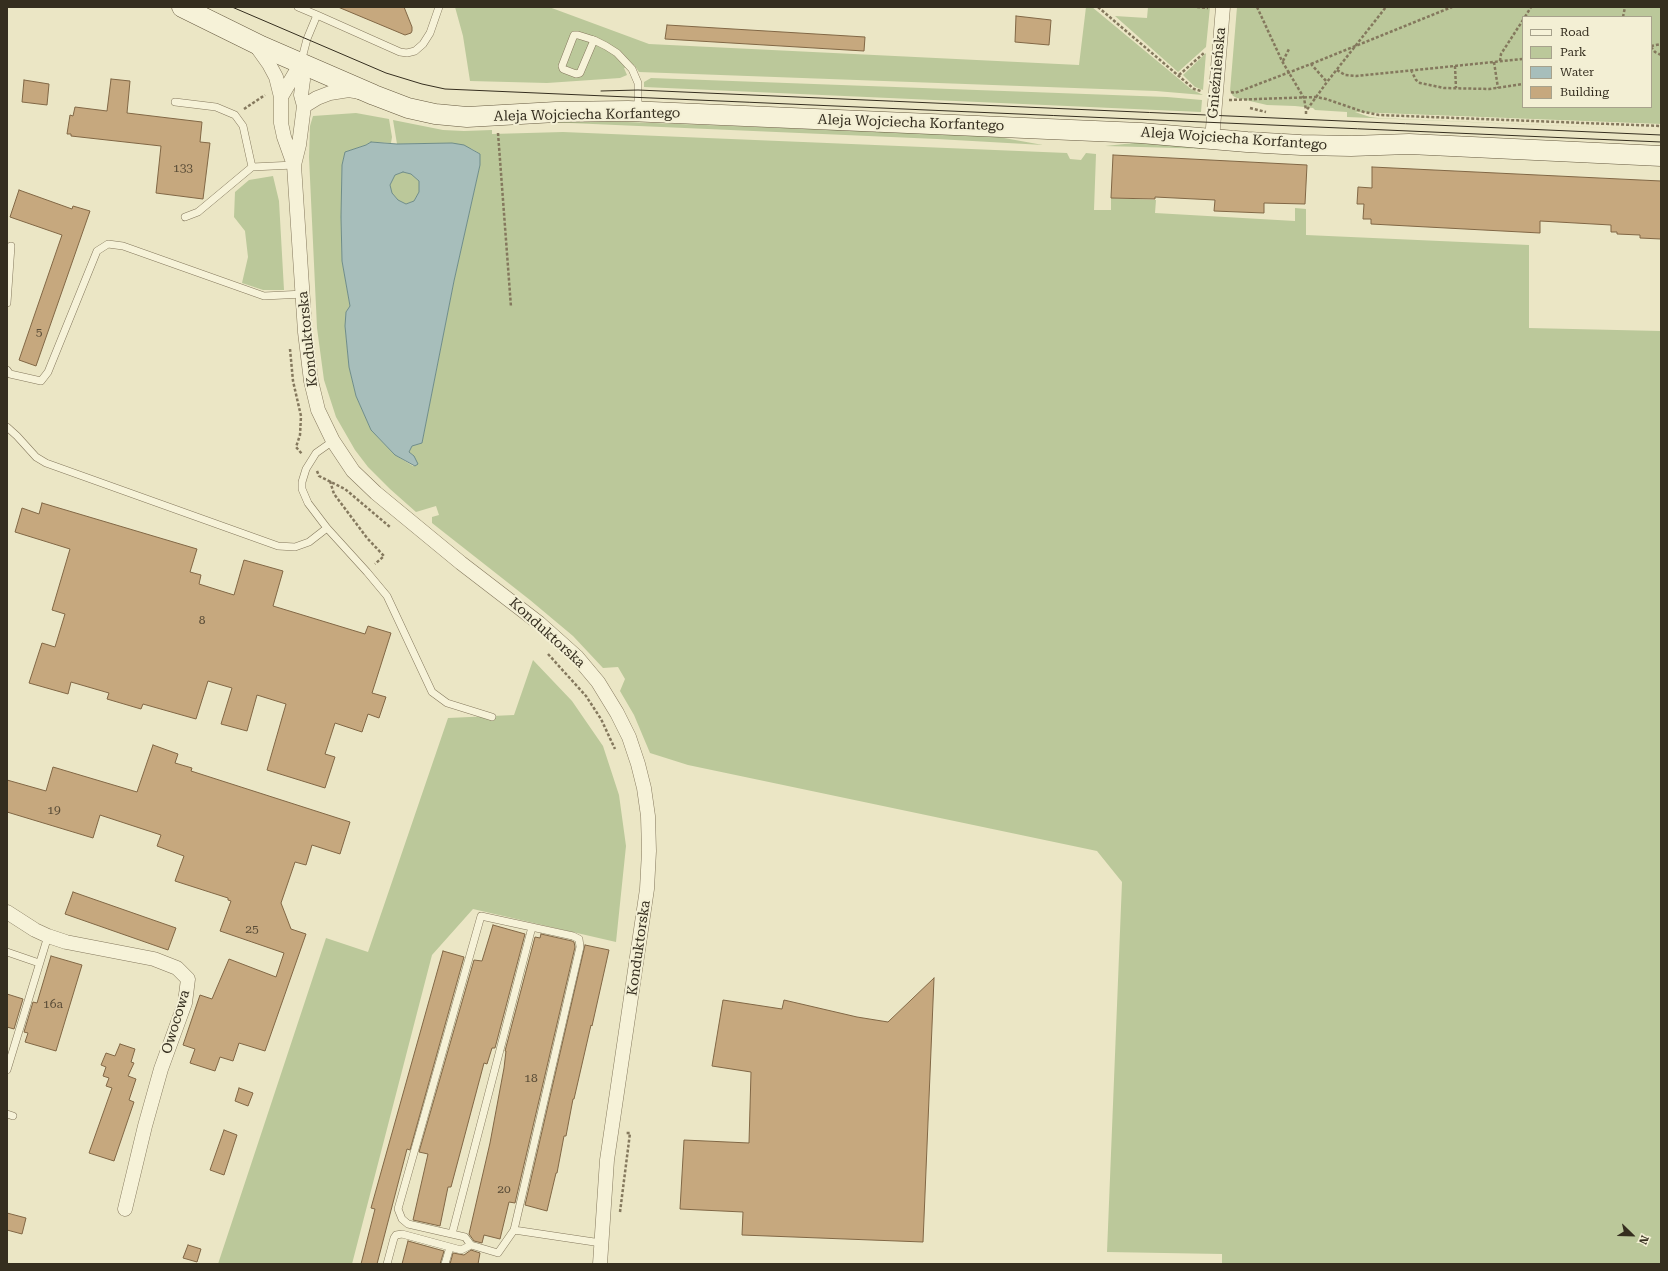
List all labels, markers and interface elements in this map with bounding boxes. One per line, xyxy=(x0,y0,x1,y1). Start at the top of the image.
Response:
legend xyxy=(1522,16,1652,108)
text: Road xyxy=(1560,25,1589,39)
street label: Gnieźnieńska xyxy=(1205,27,1229,119)
text: Park xyxy=(1560,45,1586,59)
text: Water xyxy=(1560,65,1594,79)
text: Building xyxy=(1560,85,1609,99)
street label: Aleja Wojciecha Korfantego xyxy=(494,105,680,125)
street label: Aleja Wojciecha Korfantego xyxy=(817,111,1005,135)
street label: Aleja Wojciecha Korfantego xyxy=(1140,124,1328,154)
house number: 133 xyxy=(173,161,193,175)
street label: Konduktorska xyxy=(295,290,321,388)
house number: 5 xyxy=(36,325,42,339)
street label: Konduktorska xyxy=(506,595,588,671)
house number: 8 xyxy=(199,613,205,627)
house number: 19 xyxy=(47,803,61,817)
street label: Konduktorska xyxy=(624,899,654,997)
house number: 25 xyxy=(245,922,259,936)
street label: Owocowa xyxy=(158,988,194,1056)
house number: 16a xyxy=(43,997,63,1011)
house number: 18 xyxy=(524,1071,538,1085)
house number: 20 xyxy=(497,1182,511,1196)
north arrow xyxy=(1612,1215,1652,1255)
text: N xyxy=(1636,1233,1651,1246)

